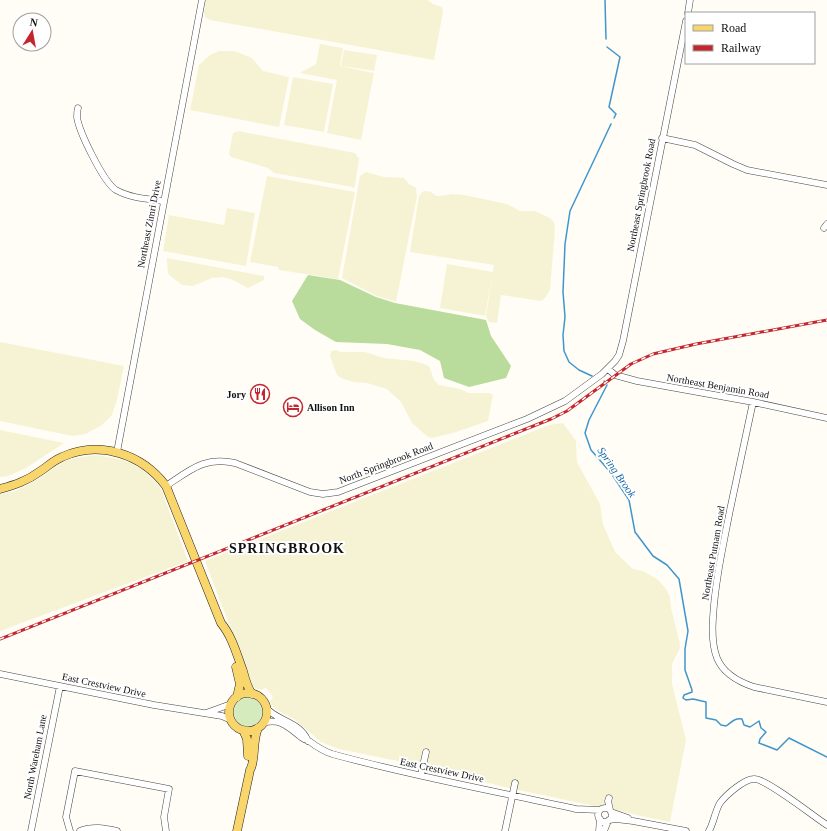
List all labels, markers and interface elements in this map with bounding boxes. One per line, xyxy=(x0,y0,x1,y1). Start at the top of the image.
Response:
north arrow xyxy=(12,12,52,52)
legend xyxy=(685,12,815,64)
text: N xyxy=(29,16,39,29)
text: Road xyxy=(721,21,746,35)
text: Railway xyxy=(721,41,761,55)
street label: Northeast Springbrook Road xyxy=(625,138,657,252)
street label: Northeast Zimri Drive xyxy=(135,179,163,269)
street label: Northeast Benjamin Road xyxy=(666,372,770,400)
restaurant icon: Jory xyxy=(249,383,271,405)
place label: Jory xyxy=(227,389,246,400)
hotel icon: Allison Inn xyxy=(282,396,304,418)
place label: Allison Inn xyxy=(307,402,355,413)
street label: North Springbrook Road xyxy=(338,440,434,486)
water label: Spring Brook xyxy=(595,445,639,500)
street label: Northeast Putnam Road xyxy=(699,505,727,601)
district label: SPRINGBROOK xyxy=(229,541,345,556)
street label: East Crestview Drive xyxy=(61,671,148,699)
street label: North Wareham Lane xyxy=(21,713,49,800)
street label: East Crestview Drive xyxy=(399,756,486,784)

